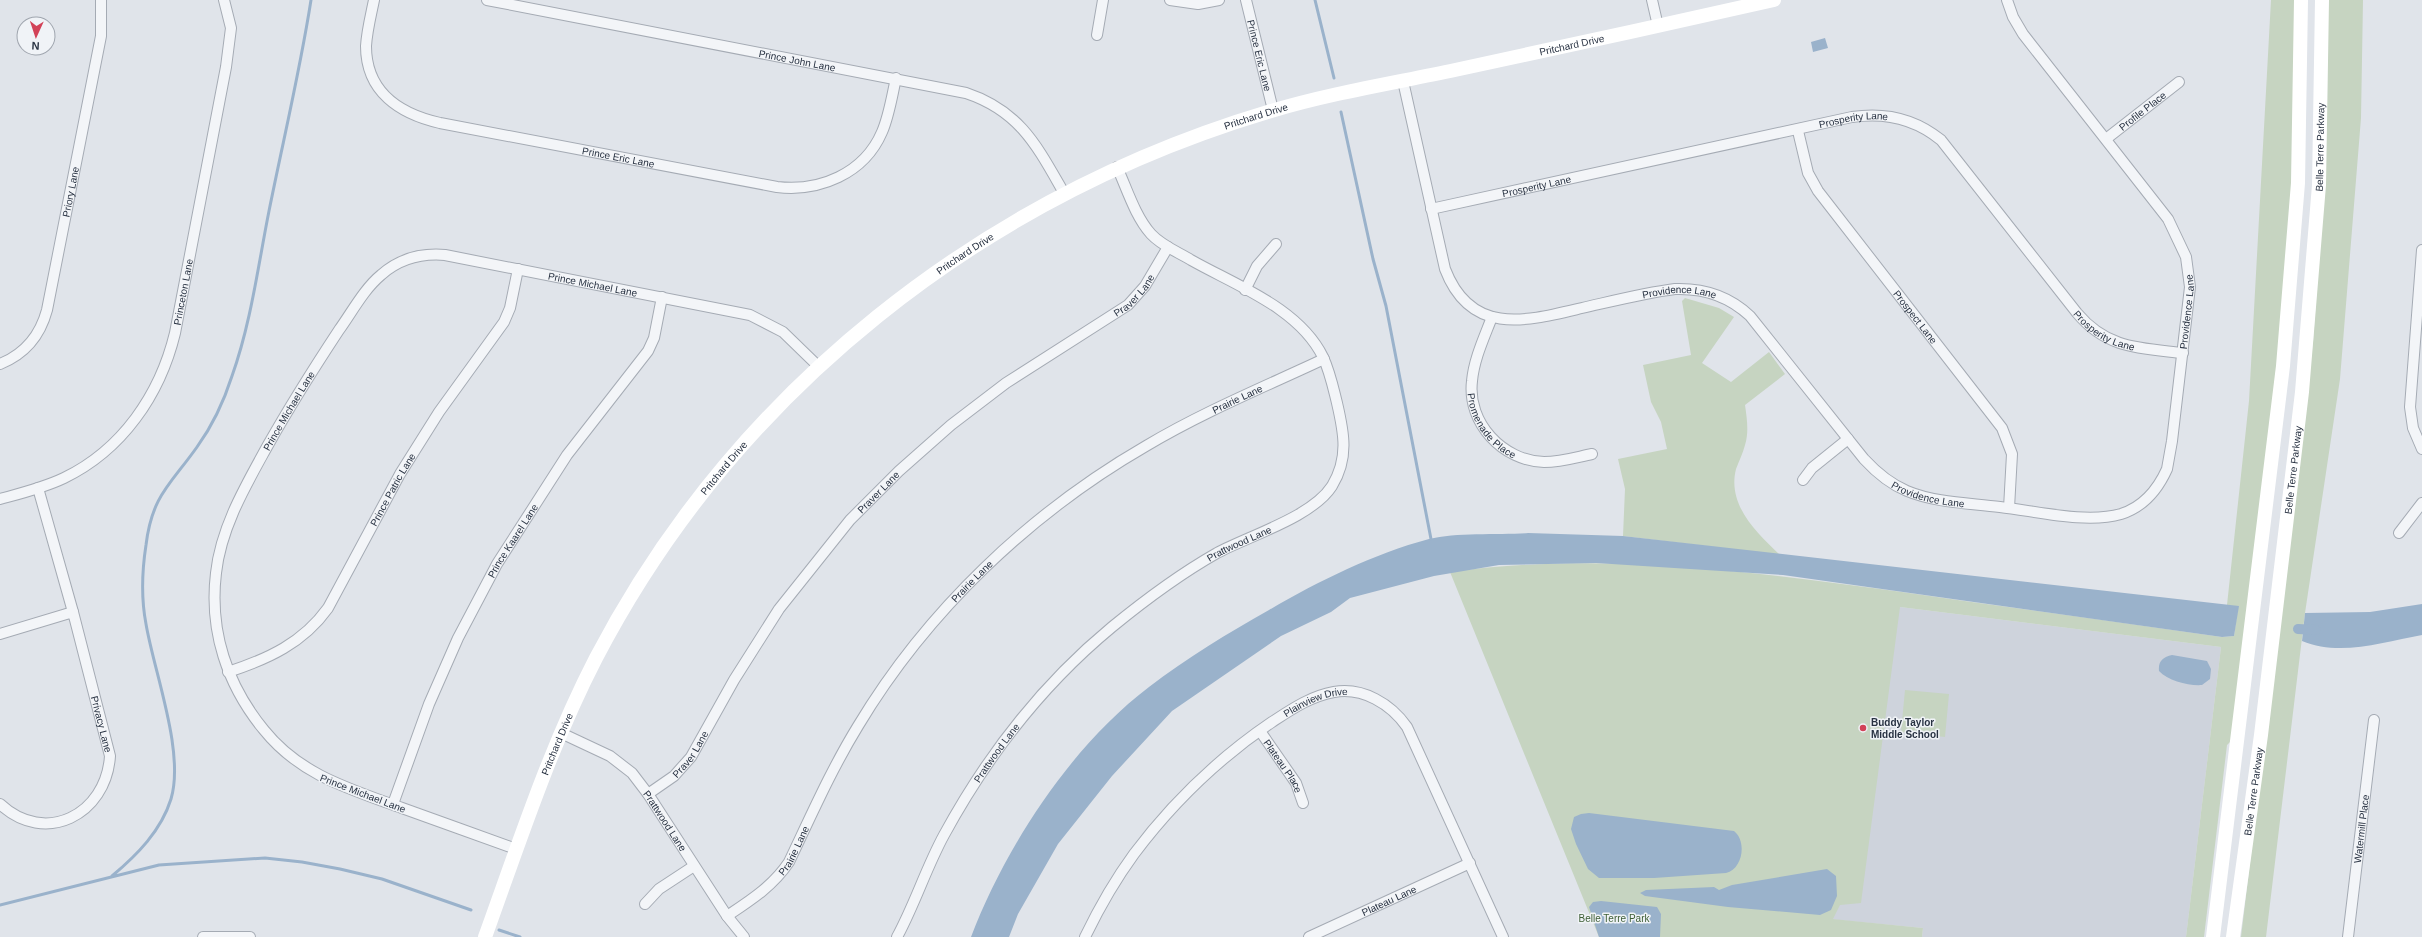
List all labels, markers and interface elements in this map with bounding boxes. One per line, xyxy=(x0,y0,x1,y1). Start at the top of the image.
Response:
north arrow xyxy=(16,16,56,56)
street label: Prince Eric Lane xyxy=(1245,19,1273,93)
street label: Pritchard Drive xyxy=(1538,33,1606,58)
text: N xyxy=(31,40,40,52)
street label: Prince John Lane xyxy=(758,48,837,74)
street label: Profile Place xyxy=(2117,89,2168,133)
street label: Pritchard Drive xyxy=(1223,101,1290,132)
street label: Belle Terre Parkway xyxy=(2313,103,2326,192)
street label: Prosperity Lane xyxy=(1818,110,1889,130)
street label: Prince Eric Lane xyxy=(581,145,656,170)
street label: Priory Lane xyxy=(60,165,81,218)
street label: Prosperity Lane xyxy=(1501,173,1572,199)
street label: Pritchard Drive xyxy=(934,231,996,277)
street label: Princeton Lane xyxy=(172,257,195,326)
street label: Prince Michael Lane xyxy=(547,270,639,299)
street label: Praver Lane xyxy=(1112,272,1157,319)
street label: Providence Lane xyxy=(2178,273,2196,350)
street label: Providence Lane xyxy=(1641,284,1718,301)
street label: Prospect Lane xyxy=(1891,288,1940,346)
street label: Prosperity Lane xyxy=(2071,308,2136,353)
street label: Prince Michael Lane xyxy=(261,369,317,452)
street label: Prairie Lane xyxy=(1211,383,1265,416)
street label: Promenade Place xyxy=(1466,392,1518,461)
street label: Belle Terre Parkway xyxy=(2282,425,2304,515)
street label: Pritchard Drive xyxy=(698,439,750,497)
street label: Prince Patric Lane xyxy=(368,451,418,528)
street label: Praver Lane xyxy=(855,469,902,515)
street label: Providence Lane xyxy=(1890,479,1965,509)
street label: Prince Kaarel Lane xyxy=(486,502,540,580)
street label: Prattwood Lane xyxy=(1205,524,1274,564)
street label: Prairie Lane xyxy=(949,558,995,604)
street label: Plainview Drive xyxy=(1281,686,1348,719)
street label: Privacy Lane xyxy=(89,695,114,754)
street label: Pritchard Drive xyxy=(539,711,575,777)
place label: Buddy Taylor Middle School xyxy=(1871,717,1939,740)
street label: Prattwood Lane xyxy=(972,721,1022,785)
marker: Buddy Taylor Middle School xyxy=(1858,723,1868,733)
street label: Praver Lane xyxy=(670,729,711,780)
street label: Plateau Place xyxy=(1261,737,1304,794)
street label: Belle Terre Parkway xyxy=(2242,747,2265,836)
street label: Prince Michael Lane xyxy=(319,772,407,815)
street label: Prattwood Lane xyxy=(641,788,689,854)
street label: Watermill Place xyxy=(2352,793,2371,864)
street label: Prairie Lane xyxy=(776,824,811,878)
street label: Plateau Lane xyxy=(1360,883,1419,918)
park label: Belle Terre Park xyxy=(1579,913,1650,924)

